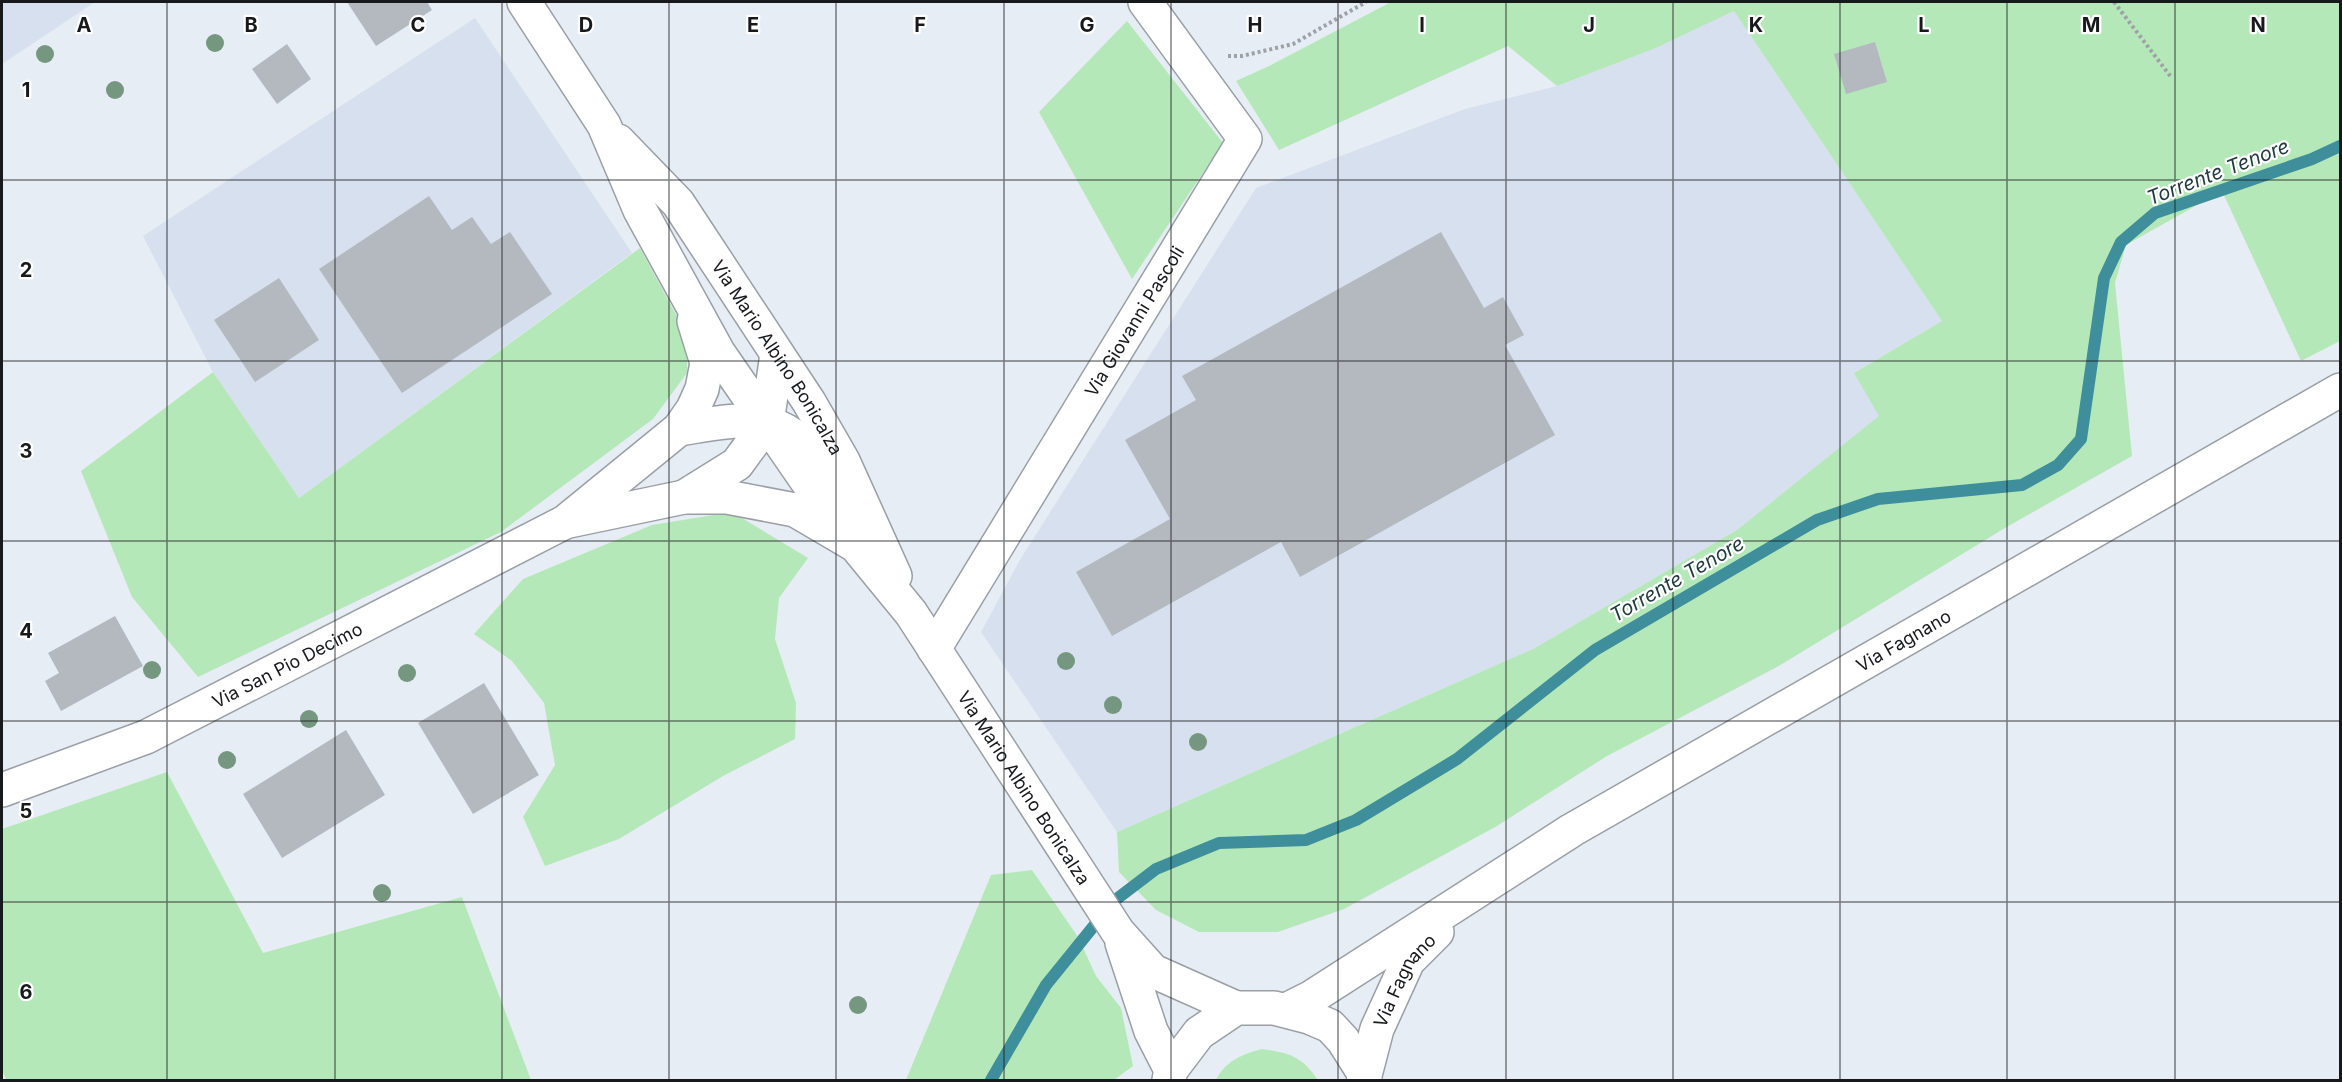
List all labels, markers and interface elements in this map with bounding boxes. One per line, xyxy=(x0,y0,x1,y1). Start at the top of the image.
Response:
text: A xyxy=(77,13,92,37)
text: B xyxy=(244,13,258,37)
text: C xyxy=(411,13,425,37)
text: D xyxy=(579,13,593,37)
text: E xyxy=(747,13,759,37)
text: F xyxy=(914,13,926,37)
text: G xyxy=(1079,13,1095,37)
text: H xyxy=(1248,13,1262,37)
text: I xyxy=(1419,13,1425,37)
text: J xyxy=(1583,13,1595,37)
text: K xyxy=(1749,13,1763,37)
text: L xyxy=(1918,13,1930,37)
text: M xyxy=(2082,13,2100,37)
text: N xyxy=(2250,13,2266,37)
text: 1 xyxy=(22,78,30,102)
water label: Torrente Tenore xyxy=(2143,134,2293,210)
street label: Via Giovanni Pascoli xyxy=(1080,242,1188,400)
street label: Via Mario Albino Bonicalza xyxy=(708,256,848,458)
text: 2 xyxy=(20,258,32,282)
text: 3 xyxy=(20,439,32,463)
water label: Torrente Tenore xyxy=(1606,531,1748,627)
street label: Via Fagnano xyxy=(1852,605,1954,675)
street label: Via San Pio Decimo xyxy=(209,617,366,712)
text: 4 xyxy=(19,619,33,643)
street label: Via Mario Albino Bonicalza xyxy=(954,687,1095,888)
text: 5 xyxy=(20,799,32,823)
street label: Via Fagnano xyxy=(1369,929,1440,1030)
text: 6 xyxy=(20,980,33,1004)

